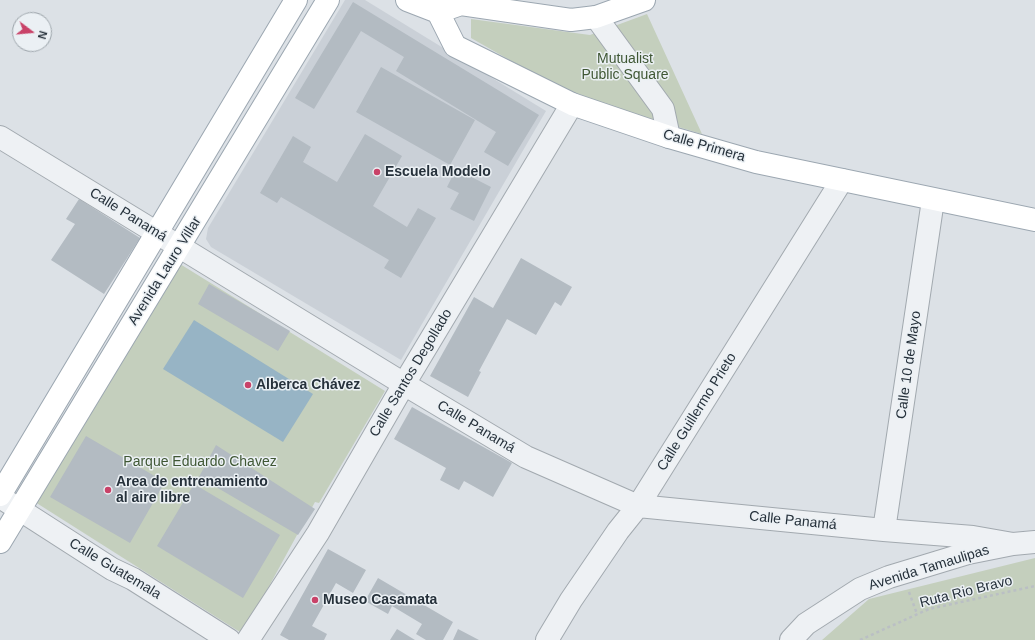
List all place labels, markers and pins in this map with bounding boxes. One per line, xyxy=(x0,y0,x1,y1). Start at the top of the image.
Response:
place label: Escuela Modelo xyxy=(385,164,491,180)
marker: Escuela Modelo xyxy=(372,167,382,177)
place label: Alberca Chávez xyxy=(256,377,360,393)
marker: Alberca Chávez xyxy=(243,380,253,390)
place label: Area de entrenamiento al aire libre xyxy=(116,474,268,506)
marker: Area de entrenamiento al aire libre xyxy=(103,485,113,495)
place label: Museo Casamata xyxy=(323,592,437,608)
marker: Museo Casamata xyxy=(310,595,320,605)

